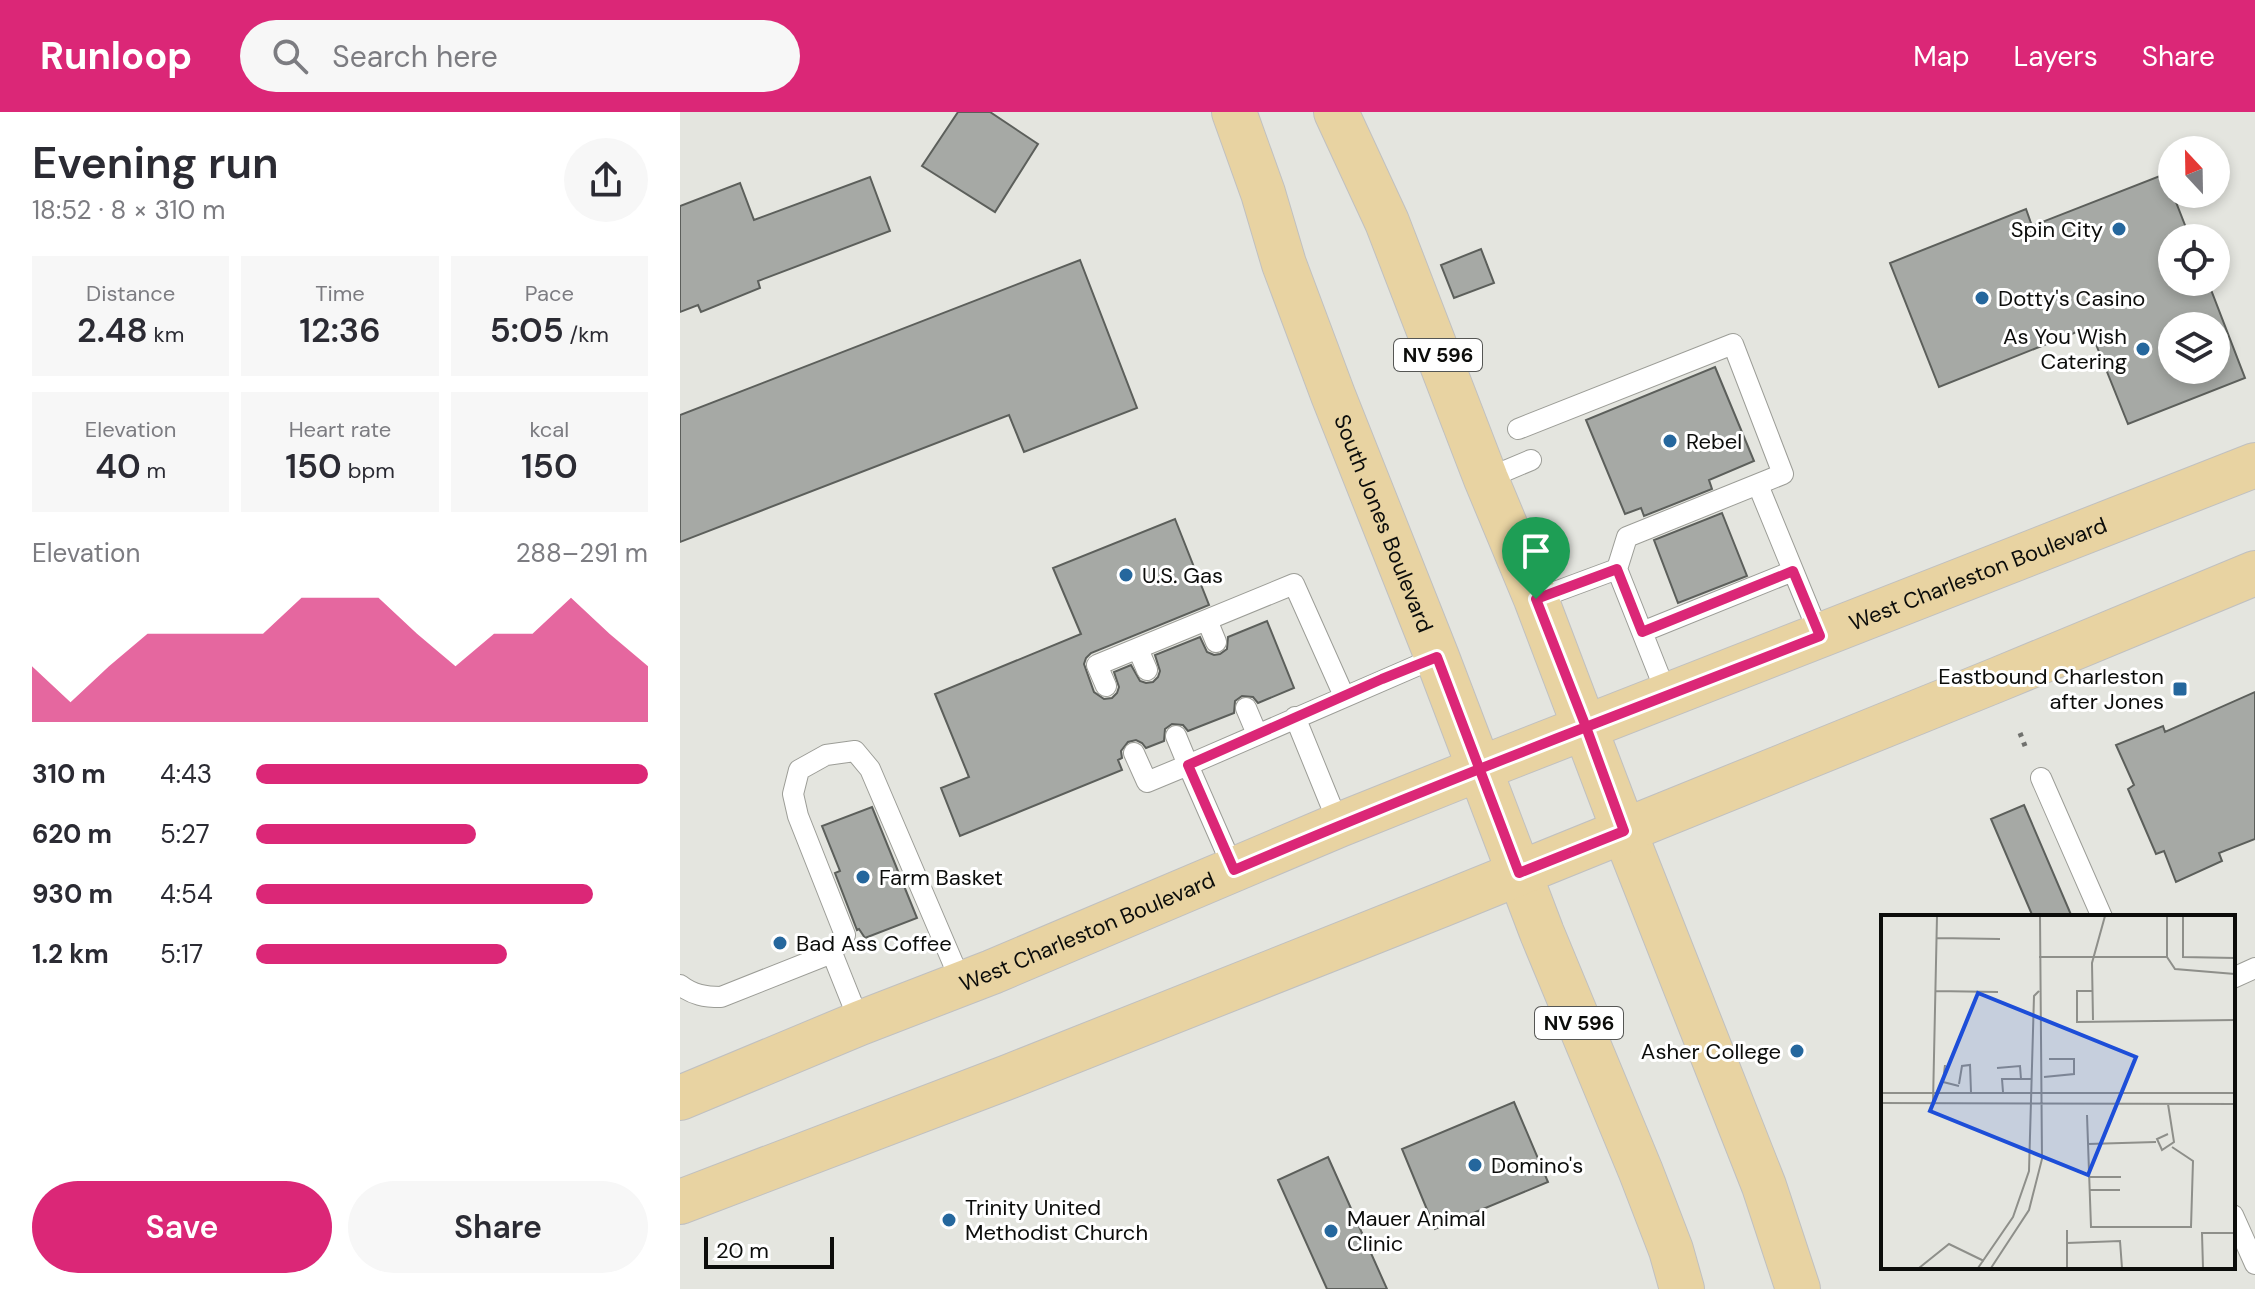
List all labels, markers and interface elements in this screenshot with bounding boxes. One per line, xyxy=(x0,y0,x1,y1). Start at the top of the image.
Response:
search box xyxy=(240,20,800,92)
text: Runloop xyxy=(40,31,192,81)
icon: search xyxy=(268,34,312,78)
text: Search here xyxy=(332,37,498,76)
text: Map xyxy=(1913,38,1970,75)
text: Layers xyxy=(2014,38,2098,75)
text: Share xyxy=(2142,38,2215,75)
text: Evening run xyxy=(32,134,279,192)
north arrow xyxy=(2158,136,2230,208)
map controls xyxy=(2158,136,2230,384)
button: share xyxy=(564,138,648,222)
text: 18:52 · 8 × 310 m xyxy=(32,193,225,227)
place label: Spin City xyxy=(2011,215,2103,244)
marker: Spin City xyxy=(2110,220,2128,238)
button: locate xyxy=(2158,224,2230,296)
text: Distance xyxy=(86,279,175,308)
text: Time xyxy=(315,279,365,308)
text: Pace xyxy=(525,279,574,308)
place label: Dotty's Casino xyxy=(1998,284,2145,313)
marker: Dotty's Casino xyxy=(1973,289,1991,307)
text: 2.48 xyxy=(77,308,148,353)
text: 12:36 xyxy=(299,308,381,353)
text: 5:05 xyxy=(490,308,564,353)
button: layers xyxy=(2158,312,2230,384)
text: km xyxy=(148,320,184,349)
text: /km xyxy=(564,320,609,349)
place label: As You Wish Catering xyxy=(2003,322,2127,376)
road number: NV 596 xyxy=(1394,339,1482,371)
marker: As You Wish Catering xyxy=(2134,340,2152,358)
street label: South Jones Boulevard xyxy=(1327,410,1440,637)
text: Elevation xyxy=(85,415,177,444)
text: Heart rate xyxy=(289,415,391,444)
text: kcal xyxy=(529,415,569,444)
place label: Rebel xyxy=(1686,427,1742,456)
marker: Rebel xyxy=(1661,432,1679,450)
text: 40 xyxy=(95,444,141,489)
text: 150 xyxy=(285,444,342,489)
text: 150 xyxy=(521,444,578,489)
text: m xyxy=(141,456,166,485)
text: bpm xyxy=(342,456,395,485)
street label: West Charleston Boulevard xyxy=(1845,510,2111,638)
pin xyxy=(1502,517,1570,599)
icon: arrive xyxy=(1514,529,1558,573)
text: Elevation xyxy=(32,536,140,570)
text: 288–291 m xyxy=(516,536,648,570)
place label: U.S. Gas xyxy=(1142,561,1223,590)
marker: U.S. Gas xyxy=(1117,566,1135,584)
place label: Eastbound Charleston after Jones xyxy=(1938,662,2164,716)
marker: Eastbound Charleston after Jones xyxy=(2171,680,2189,698)
text: 310 m xyxy=(32,757,106,791)
text: 4:43 xyxy=(160,757,212,791)
text: 620 m xyxy=(32,817,112,851)
text: 5:27 xyxy=(160,817,210,851)
place label: Farm Basket xyxy=(879,863,1003,892)
street label: West Charleston Boulevard xyxy=(955,865,1220,998)
marker: Farm Basket xyxy=(854,868,872,886)
text: 930 m xyxy=(32,877,113,911)
text: 4:54 xyxy=(160,877,213,911)
inset map xyxy=(1881,915,2235,1269)
place label: Bad Ass Coffee xyxy=(796,929,952,958)
marker: Bad Ass Coffee xyxy=(771,934,789,952)
text: 1.2 km xyxy=(32,937,109,971)
text: 5:17 xyxy=(160,937,203,971)
road number: NV 596 xyxy=(1535,1007,1623,1039)
place label: Asher College xyxy=(1641,1037,1781,1066)
marker: Asher College xyxy=(1788,1042,1806,1060)
place label: Domino's xyxy=(1491,1151,1583,1180)
marker: Domino's xyxy=(1466,1156,1484,1174)
button: Save xyxy=(32,1181,332,1273)
button: Share xyxy=(348,1181,648,1273)
place label: Trinity United Methodist Church xyxy=(965,1193,1148,1247)
place label: Mauer Animal Clinic xyxy=(1347,1204,1486,1258)
marker: Trinity United Methodist Church xyxy=(940,1211,958,1229)
marker: Mauer Animal Clinic xyxy=(1322,1222,1340,1240)
scale bar xyxy=(704,1233,834,1269)
text: 20 m xyxy=(716,1236,769,1265)

